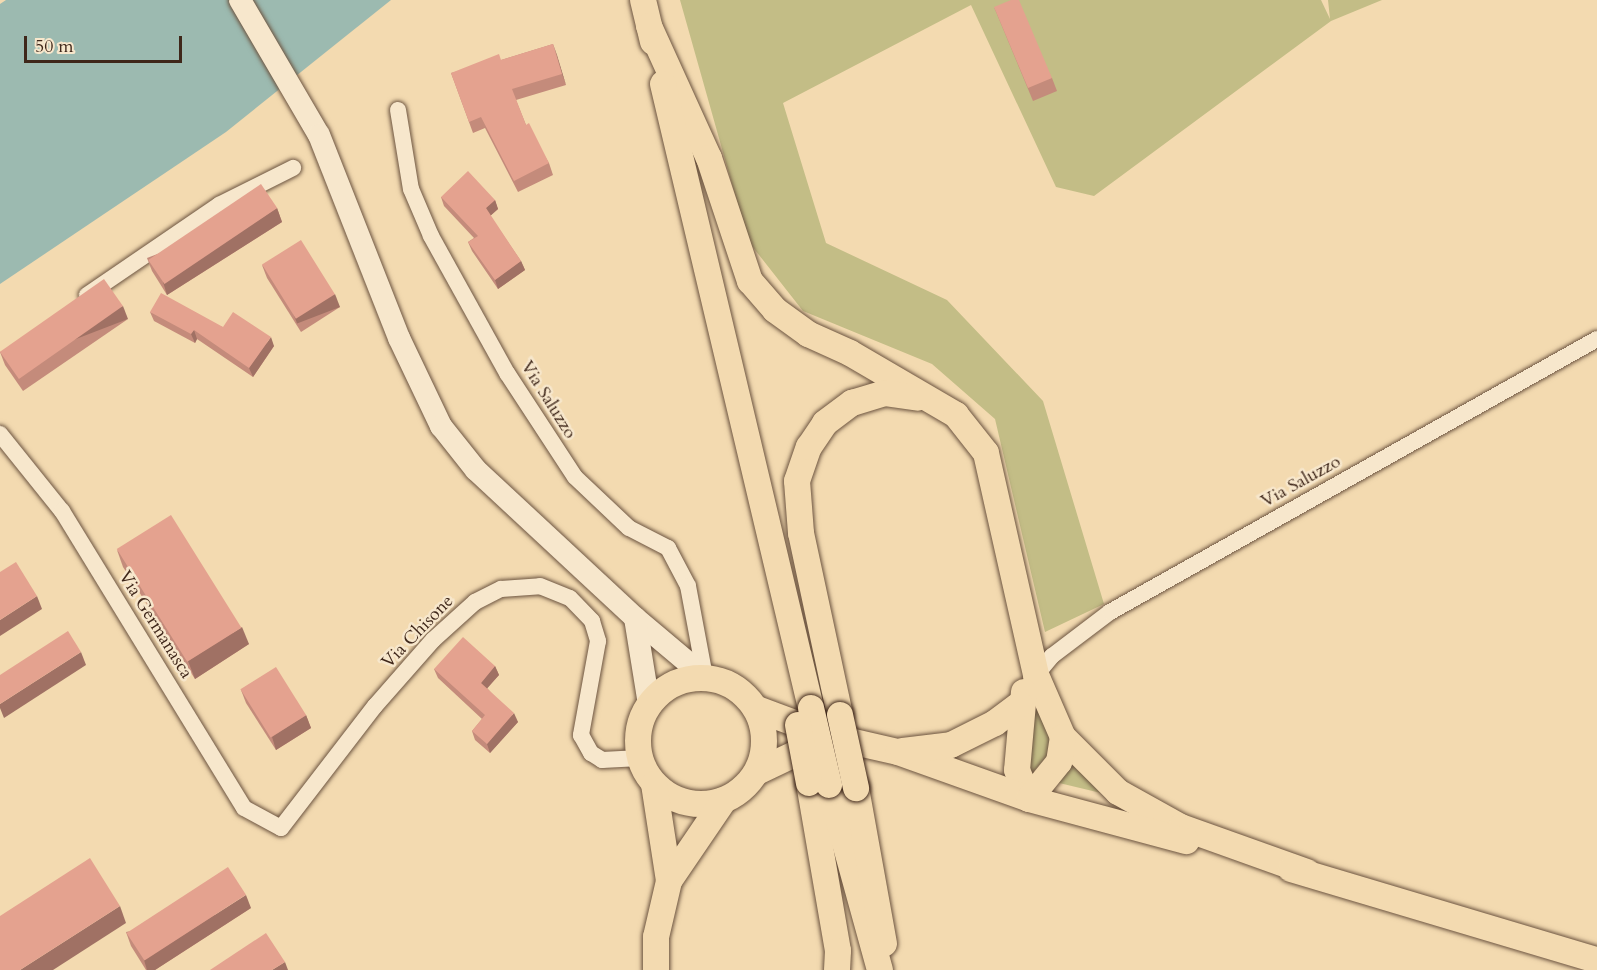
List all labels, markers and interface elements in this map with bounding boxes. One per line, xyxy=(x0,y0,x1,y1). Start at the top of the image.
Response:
scale bar xyxy=(27,24,184,62)
text: 50 m xyxy=(35,34,74,59)
street label: Via Saluzzo xyxy=(516,357,580,443)
street label: Via Saluzzo xyxy=(1257,451,1345,513)
street label: Via Germanasca xyxy=(113,567,197,683)
street label: Via Chisone xyxy=(378,591,458,673)

